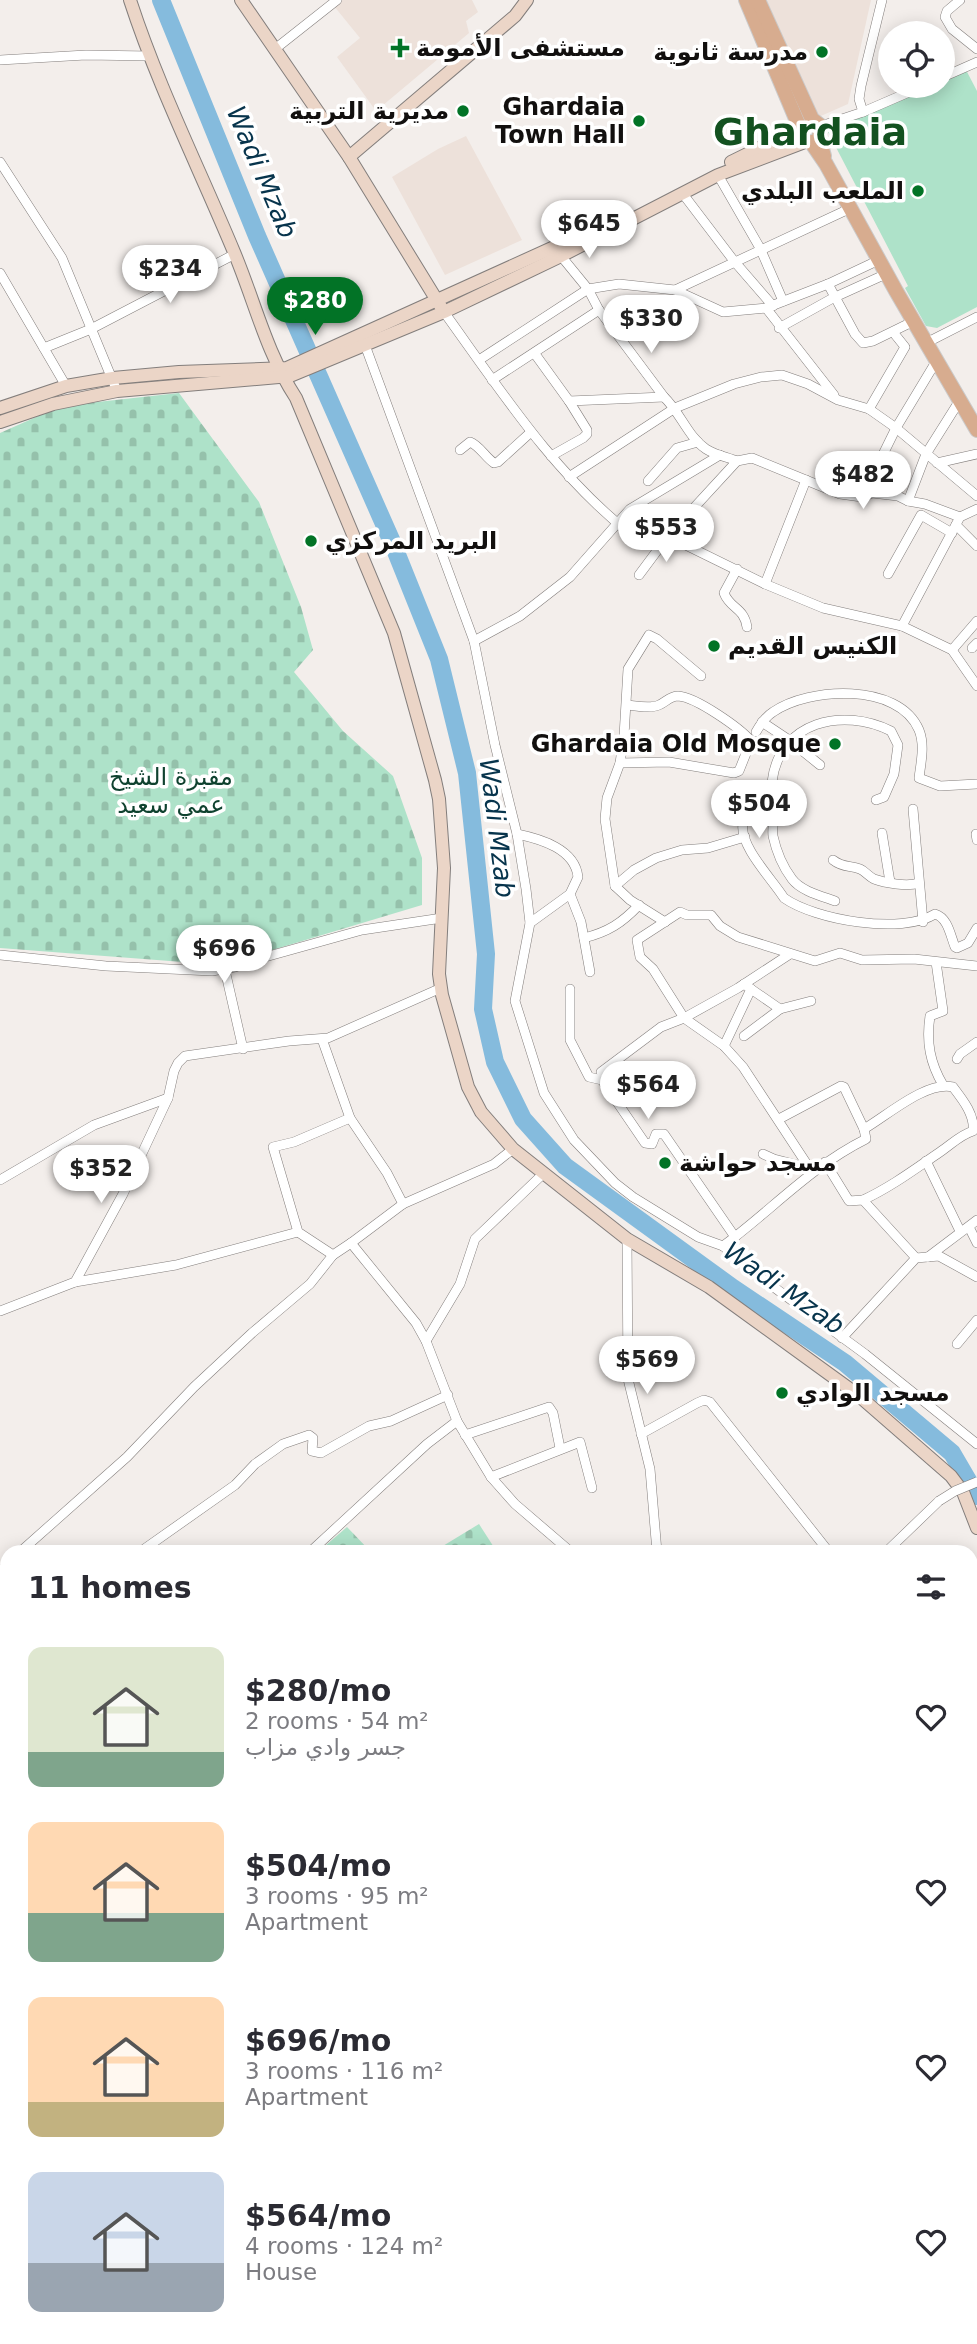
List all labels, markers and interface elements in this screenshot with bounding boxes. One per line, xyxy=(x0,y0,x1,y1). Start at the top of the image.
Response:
map controls xyxy=(878,21,955,98)
button: locate xyxy=(878,21,955,98)
place label: مستشفى الأمومة xyxy=(416,33,625,62)
marker: مستشفى الأمومة xyxy=(390,38,410,58)
place label: مدرسة ثانوية xyxy=(653,38,808,66)
marker: مدرسة ثانوية xyxy=(814,44,830,60)
place label: Ghardaia Town Hall xyxy=(495,93,625,149)
place label: مديرية التربية xyxy=(289,97,449,125)
water label: Wadi Mzab xyxy=(221,101,303,243)
marker: مديرية التربية xyxy=(455,103,471,119)
district label: Ghardaia xyxy=(713,110,907,154)
marker: Ghardaia Town Hall xyxy=(631,113,647,129)
place label: الملعب البلدي xyxy=(741,177,904,205)
marker: الملعب البلدي xyxy=(910,183,926,199)
pin: $645 xyxy=(548,201,630,260)
text: $645 xyxy=(557,210,621,236)
pin: $234 xyxy=(129,246,211,305)
text: $234 xyxy=(138,255,202,281)
pin: $280 xyxy=(274,278,356,337)
text: $280 xyxy=(283,287,347,313)
pin: $330 xyxy=(610,296,692,355)
text: $330 xyxy=(619,305,683,331)
pin: $482 xyxy=(822,452,904,511)
text: $482 xyxy=(831,461,895,487)
pin: $553 xyxy=(625,504,707,564)
text: $553 xyxy=(634,514,698,540)
place label: البريد المركزي xyxy=(325,527,497,555)
marker: البريد المركزي xyxy=(303,533,319,549)
place label: الكنيس القديم xyxy=(728,632,897,660)
marker: الكنيس القديم xyxy=(706,638,722,654)
place label: Ghardaia Old Mosque xyxy=(531,730,821,758)
marker: Ghardaia Old Mosque xyxy=(827,736,843,752)
water label: Wadi Mzab xyxy=(474,756,520,900)
park label: مقبرة الشيخ عمي سعيد xyxy=(109,763,233,819)
pin: $504 xyxy=(718,780,800,840)
text: $504 xyxy=(727,790,791,816)
pin: $696 xyxy=(183,926,265,985)
text: $696 xyxy=(192,935,256,961)
pin: $564 xyxy=(607,1062,689,1121)
text: $564 xyxy=(616,1071,680,1097)
pin: $352 xyxy=(60,1146,142,1205)
place label: مسجد حواشة xyxy=(679,1149,837,1177)
text: $352 xyxy=(69,1155,133,1181)
marker: مسجد حواشة xyxy=(657,1155,673,1171)
water label: Wadi Mzab xyxy=(718,1235,850,1341)
pin: $569 xyxy=(606,1336,688,1396)
text: $569 xyxy=(615,1346,679,1372)
place label: مسجد الوادي xyxy=(796,1379,950,1407)
marker: مسجد الوادي xyxy=(774,1385,790,1401)
icon: filters xyxy=(912,1568,950,1606)
text: 11 homes xyxy=(28,1570,192,1605)
text: $280/mo xyxy=(245,1673,391,1708)
icon: home xyxy=(84,1675,168,1759)
icon: heart xyxy=(912,1698,950,1736)
text: 2 rooms · 54 m² xyxy=(245,1708,429,1734)
text: جسر وادي مزاب xyxy=(245,1734,406,1760)
text: $504/mo xyxy=(245,1848,391,1883)
icon: home xyxy=(84,1850,168,1934)
icon: heart xyxy=(912,1873,950,1911)
text: 3 rooms · 95 m² xyxy=(245,1883,429,1909)
text: Apartment xyxy=(245,1909,368,1935)
text: $696/mo xyxy=(245,2023,391,2058)
icon: home xyxy=(84,2025,168,2109)
icon: heart xyxy=(912,2048,950,2086)
text: 3 rooms · 116 m² xyxy=(245,2058,443,2084)
text: Apartment xyxy=(245,2084,368,2110)
text: $564/mo xyxy=(245,2198,391,2233)
icon: home xyxy=(84,2200,168,2284)
icon: heart xyxy=(912,2223,950,2261)
text: 4 rooms · 124 m² xyxy=(245,2233,443,2259)
text: House xyxy=(245,2259,317,2285)

